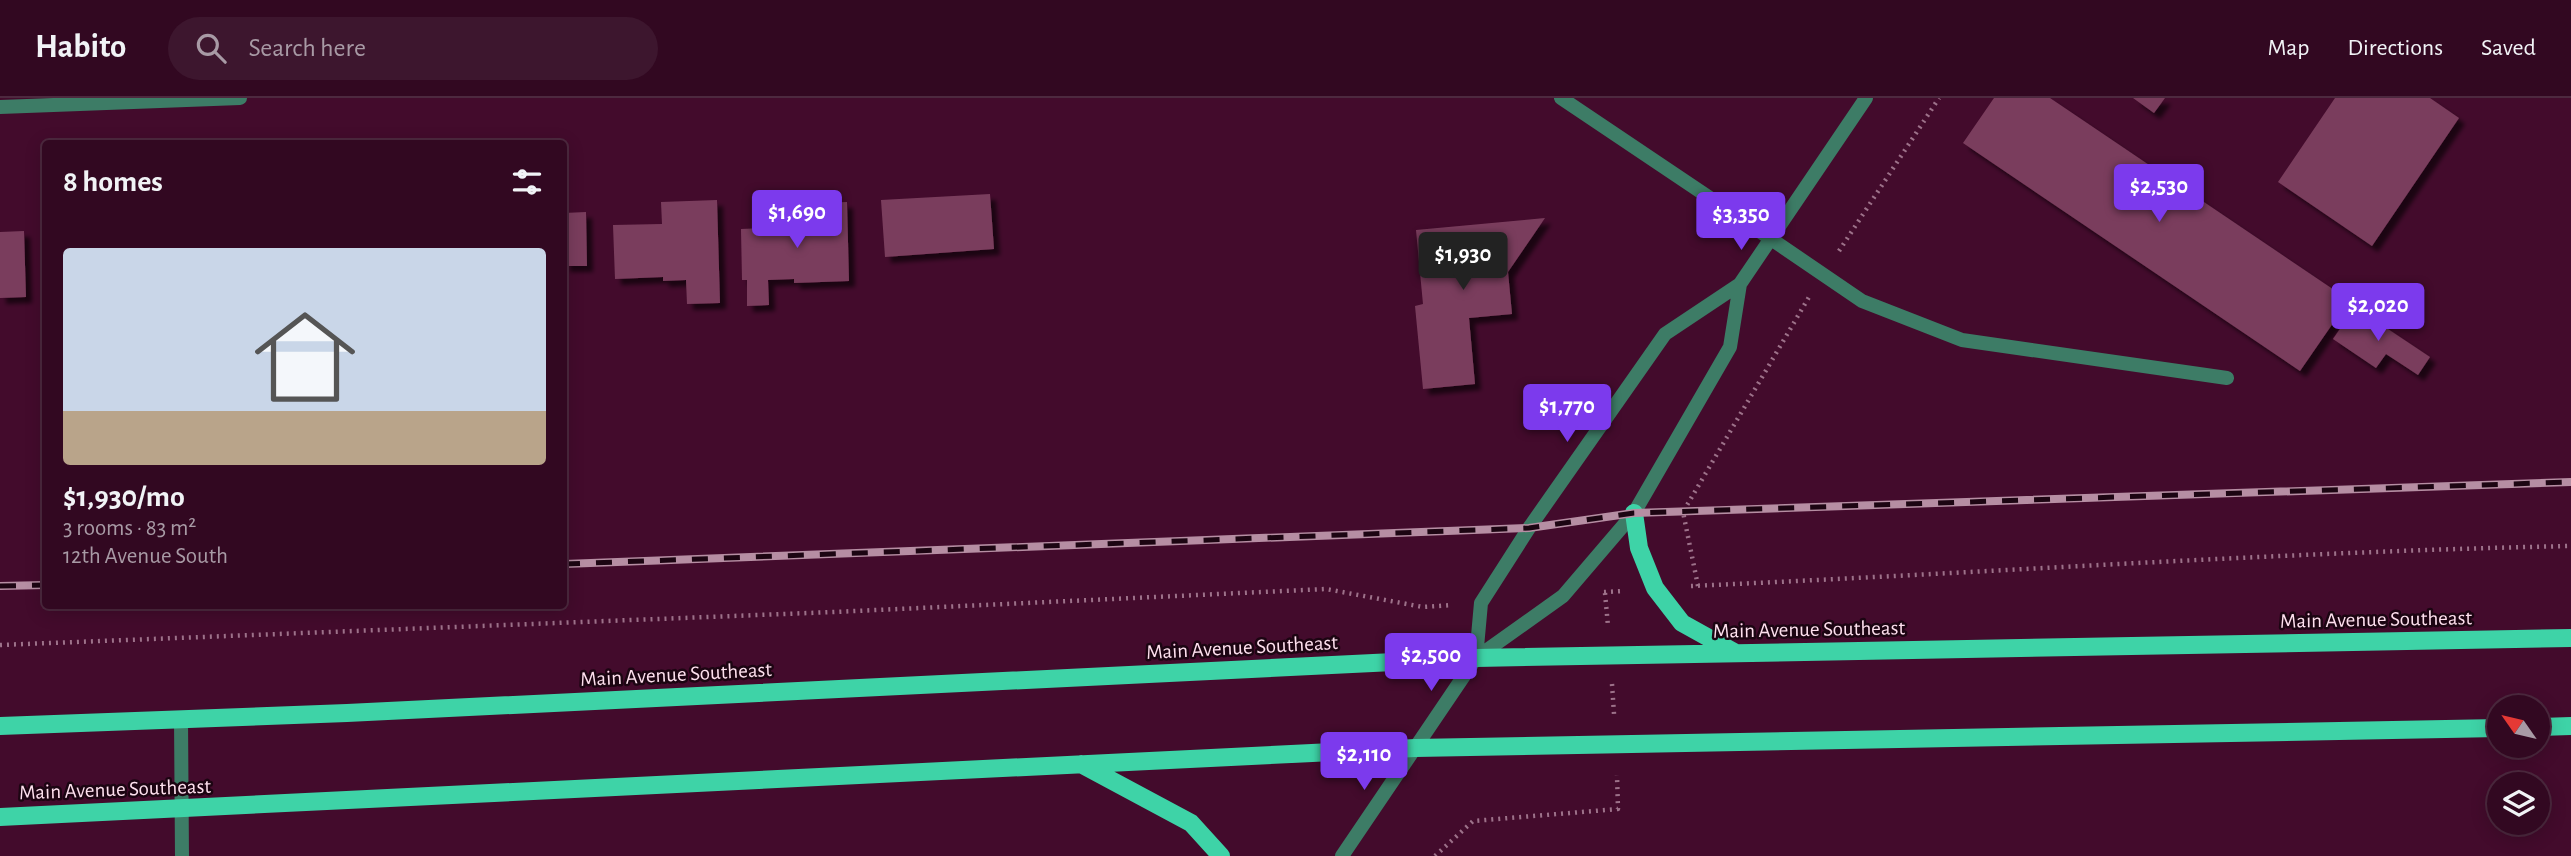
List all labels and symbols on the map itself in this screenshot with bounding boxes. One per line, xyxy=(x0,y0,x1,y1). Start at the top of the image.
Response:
pin: $2,530 xyxy=(2102,164,2216,224)
pin: $1,690 xyxy=(740,190,854,250)
pin: $3,350 xyxy=(1684,192,1798,252)
pin: $1,930 xyxy=(1406,232,1520,292)
pin: $2,020 xyxy=(2321,284,2435,343)
pin: $1,770 xyxy=(1510,384,1624,444)
street label: Main Avenue Southeast xyxy=(2280,607,2473,632)
street label: Main Avenue Southeast xyxy=(1713,617,1906,642)
street label: Main Avenue Southeast xyxy=(1146,632,1339,663)
pin: $2,500 xyxy=(1374,634,1488,693)
street label: Main Avenue Southeast xyxy=(580,659,773,690)
north arrow xyxy=(2487,695,2550,758)
pin: $2,110 xyxy=(1307,732,1421,792)
street label: Main Avenue Southeast xyxy=(19,776,212,803)

